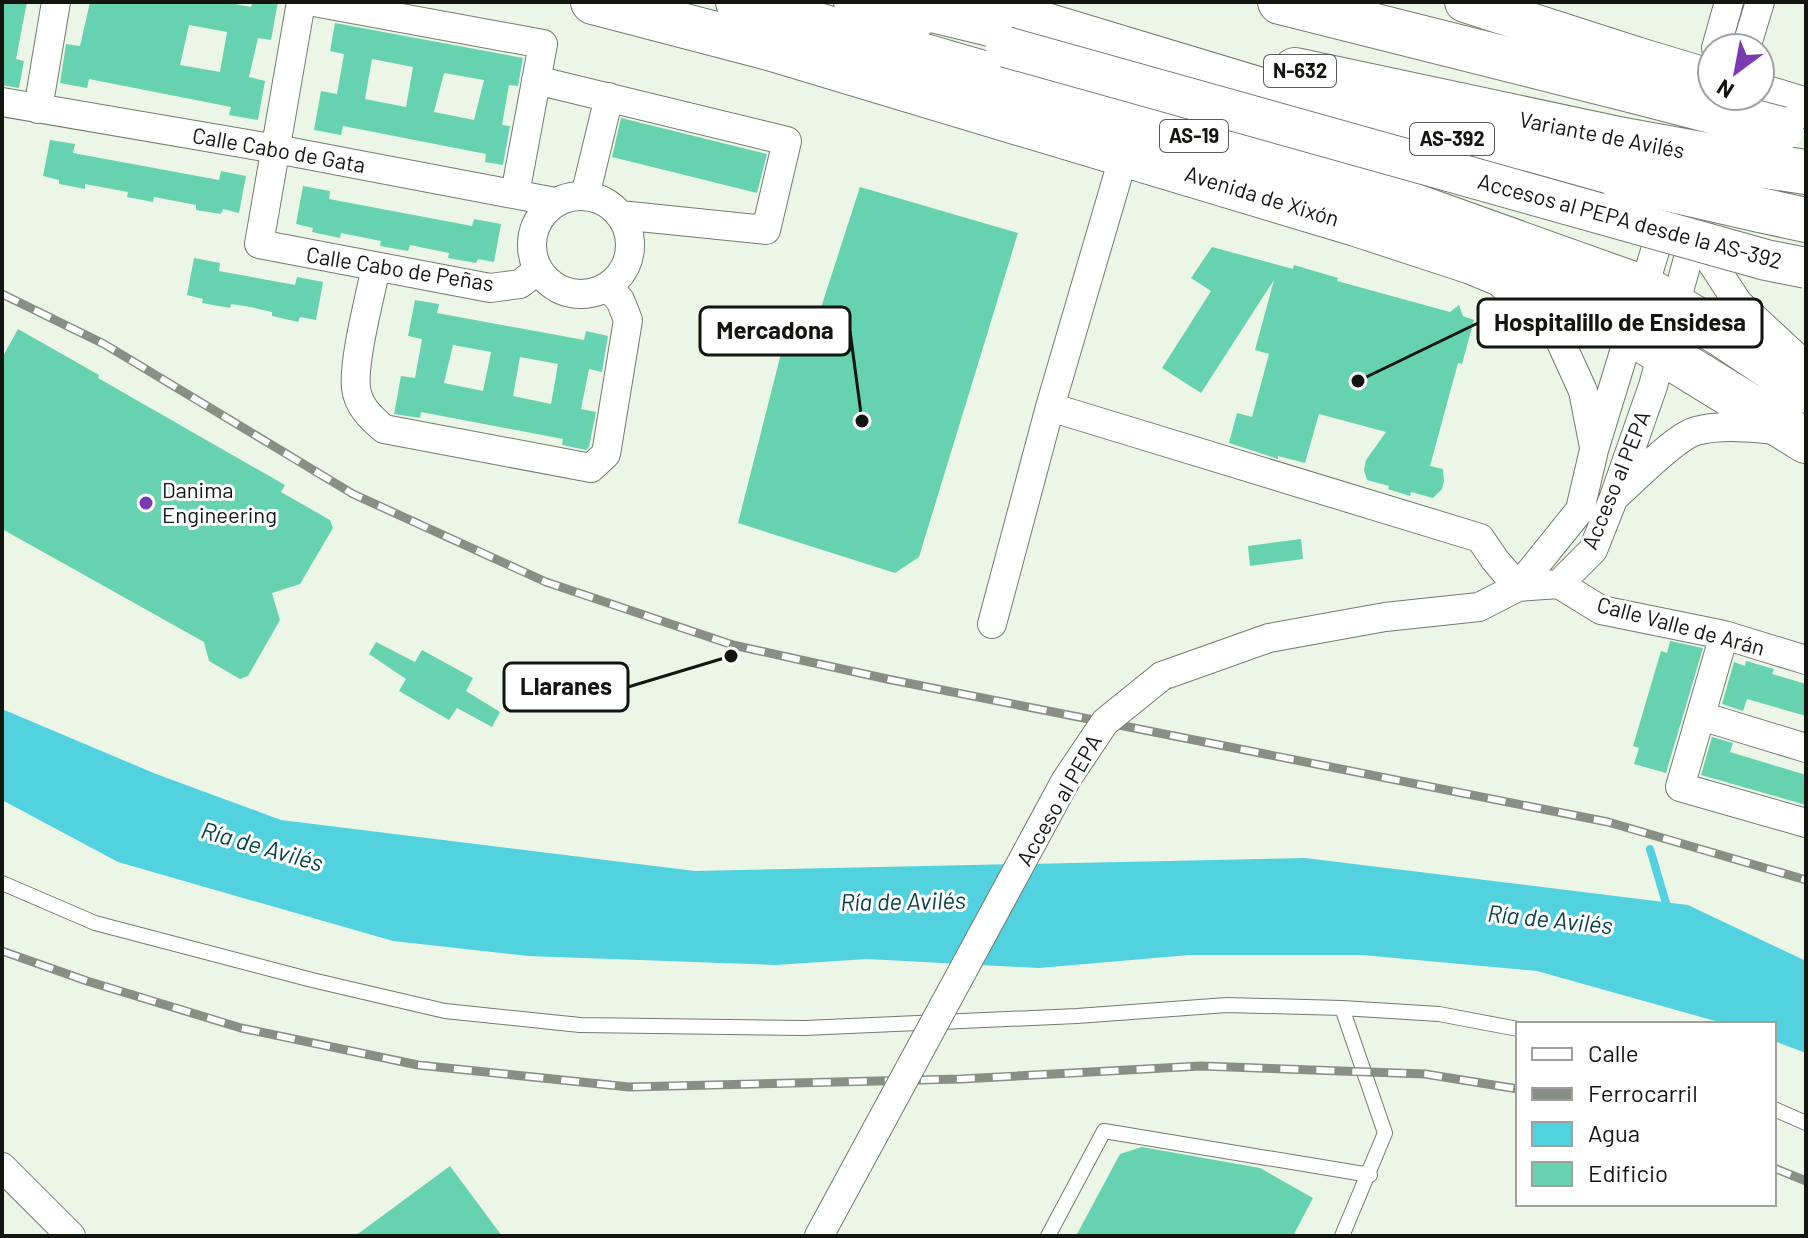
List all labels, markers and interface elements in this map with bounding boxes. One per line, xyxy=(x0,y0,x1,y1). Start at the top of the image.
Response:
north arrow xyxy=(1696,32,1776,112)
road number: N-632 xyxy=(1264,55,1336,87)
text: N xyxy=(1712,75,1738,105)
street label: Variante de Avilés xyxy=(1517,105,1687,163)
road number: AS-19 xyxy=(1160,120,1228,152)
street label: Calle Cabo de Gata xyxy=(191,121,368,177)
road number: AS-392 xyxy=(1410,123,1494,155)
street label: Avenida de Xixón xyxy=(1182,159,1343,231)
street label: Accesos al PEPA desde la AS-392 xyxy=(1475,167,1785,273)
street label: Calle Cabo de Peñas xyxy=(305,240,496,296)
callout: Hospitalillo de Ensidesa xyxy=(1478,299,1762,347)
callout: Mercadona xyxy=(700,307,850,355)
text: Hospitalillo de Ensidesa xyxy=(1494,307,1746,336)
text: Mercadona xyxy=(716,315,834,344)
street label: Acceso al PEPA xyxy=(1575,406,1655,553)
place label: Danima Engineering xyxy=(162,476,277,527)
marker: Danima Engineering xyxy=(137,494,155,512)
street label: Calle Valle de Arán xyxy=(1595,590,1768,660)
callout: Llaranes xyxy=(504,663,628,711)
text: Llaranes xyxy=(520,671,612,700)
street label: Acceso al PEPA xyxy=(1010,729,1106,870)
water label: Ría de Avilés xyxy=(198,814,327,877)
water label: Ría de Avilés xyxy=(840,885,966,916)
water label: Ría de Avilés xyxy=(1486,898,1614,939)
legend xyxy=(1516,1022,1776,1206)
text: Calle xyxy=(1588,1038,1639,1067)
text: Ferrocarril xyxy=(1588,1078,1698,1107)
text: Agua xyxy=(1588,1118,1640,1147)
text: Edificio xyxy=(1588,1158,1668,1187)

